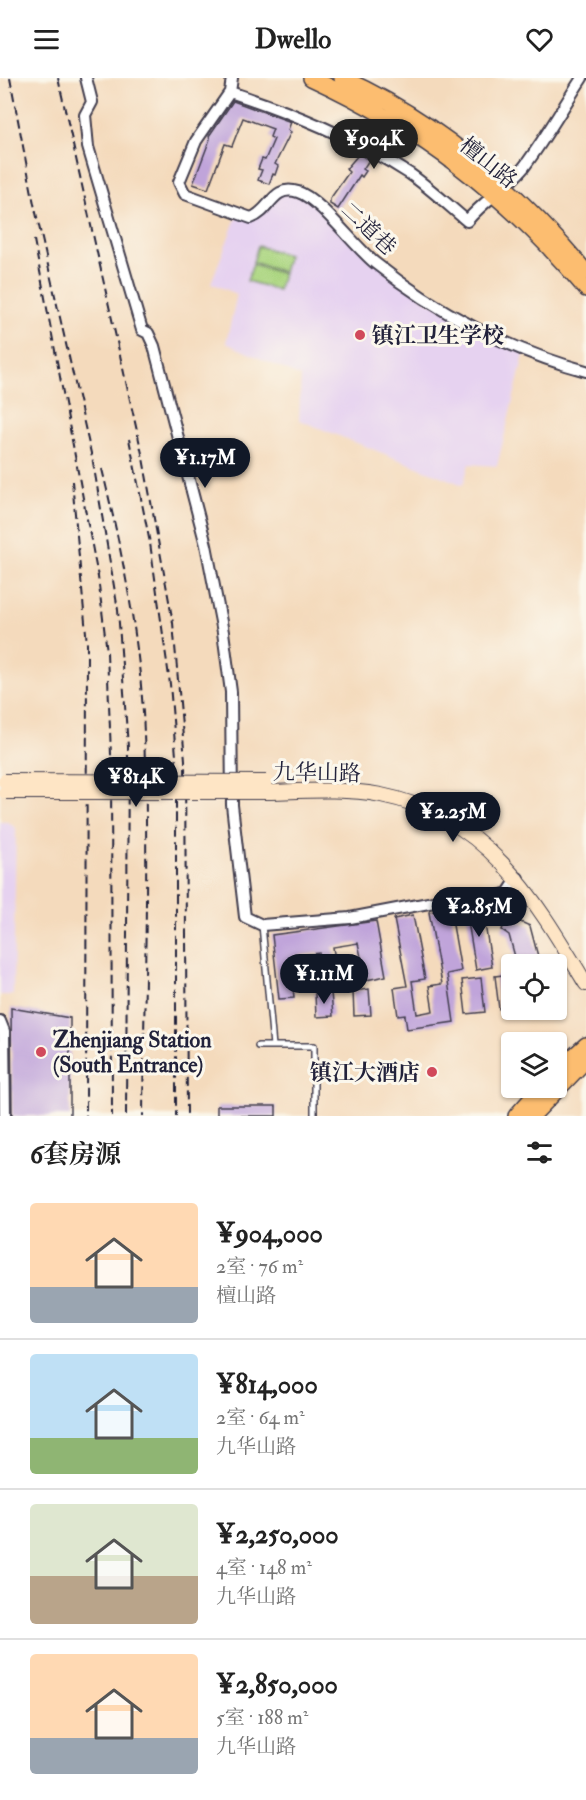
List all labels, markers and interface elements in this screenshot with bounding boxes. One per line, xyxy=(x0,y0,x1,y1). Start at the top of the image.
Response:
icon: menu xyxy=(30,23,63,56)
text: Dwello xyxy=(255,23,331,56)
icon: heart xyxy=(523,23,556,56)
pin: ¥904K xyxy=(332,119,416,170)
text: ¥904K xyxy=(344,126,404,151)
street label: 檀山路 xyxy=(454,131,523,194)
street label: 二道巷 xyxy=(335,196,402,261)
place label: 镇江卫生学校 xyxy=(372,322,504,350)
marker: 镇江卫生学校 xyxy=(353,328,367,342)
pin: ¥1.17M xyxy=(156,438,254,489)
text: ¥1.17M xyxy=(174,445,236,470)
pin: ¥814K xyxy=(94,757,178,808)
street label: 九华山路 xyxy=(273,758,361,788)
text: ¥814K xyxy=(108,764,164,789)
pin: ¥2.25M xyxy=(404,792,502,843)
text: ¥2.25M xyxy=(419,799,487,824)
pin: ¥2.85M xyxy=(430,887,528,938)
text: ¥2.85M xyxy=(446,894,512,919)
pin: ¥1.11M xyxy=(275,954,373,1005)
map controls xyxy=(501,954,567,1098)
button: locate xyxy=(501,954,567,1020)
text: ¥1.11M xyxy=(294,961,354,986)
place label: Zhenjiang Station (South Entrance) xyxy=(53,1026,212,1079)
button: layers xyxy=(501,1032,567,1098)
marker: Zhenjiang Station (South Entrance) xyxy=(34,1045,48,1059)
place label: 镇江大酒店 xyxy=(310,1059,420,1087)
marker: 镇江大酒店 xyxy=(425,1065,439,1079)
icon: filters xyxy=(523,1136,556,1169)
text: 6套房源 xyxy=(30,1139,121,1171)
text: ¥904,000 xyxy=(216,1218,323,1250)
icon: home xyxy=(78,1227,150,1299)
text: 2室 · 76 m² xyxy=(216,1254,303,1279)
text: 檀山路 xyxy=(216,1283,276,1308)
text: ¥814,000 xyxy=(216,1369,318,1401)
icon: home xyxy=(78,1378,150,1450)
text: 2室 · 64 m² xyxy=(216,1405,305,1430)
text: 九华山路 xyxy=(216,1434,296,1459)
text: ¥2,250,000 xyxy=(216,1519,339,1551)
icon: home xyxy=(78,1528,150,1600)
text: 4室 · 148 m² xyxy=(216,1555,312,1580)
text: 九华山路 xyxy=(216,1584,296,1609)
text: ¥2,850,000 xyxy=(216,1669,338,1701)
icon: home xyxy=(78,1678,150,1750)
text: 5室 · 188 m² xyxy=(216,1705,308,1730)
text: 九华山路 xyxy=(216,1734,296,1759)

